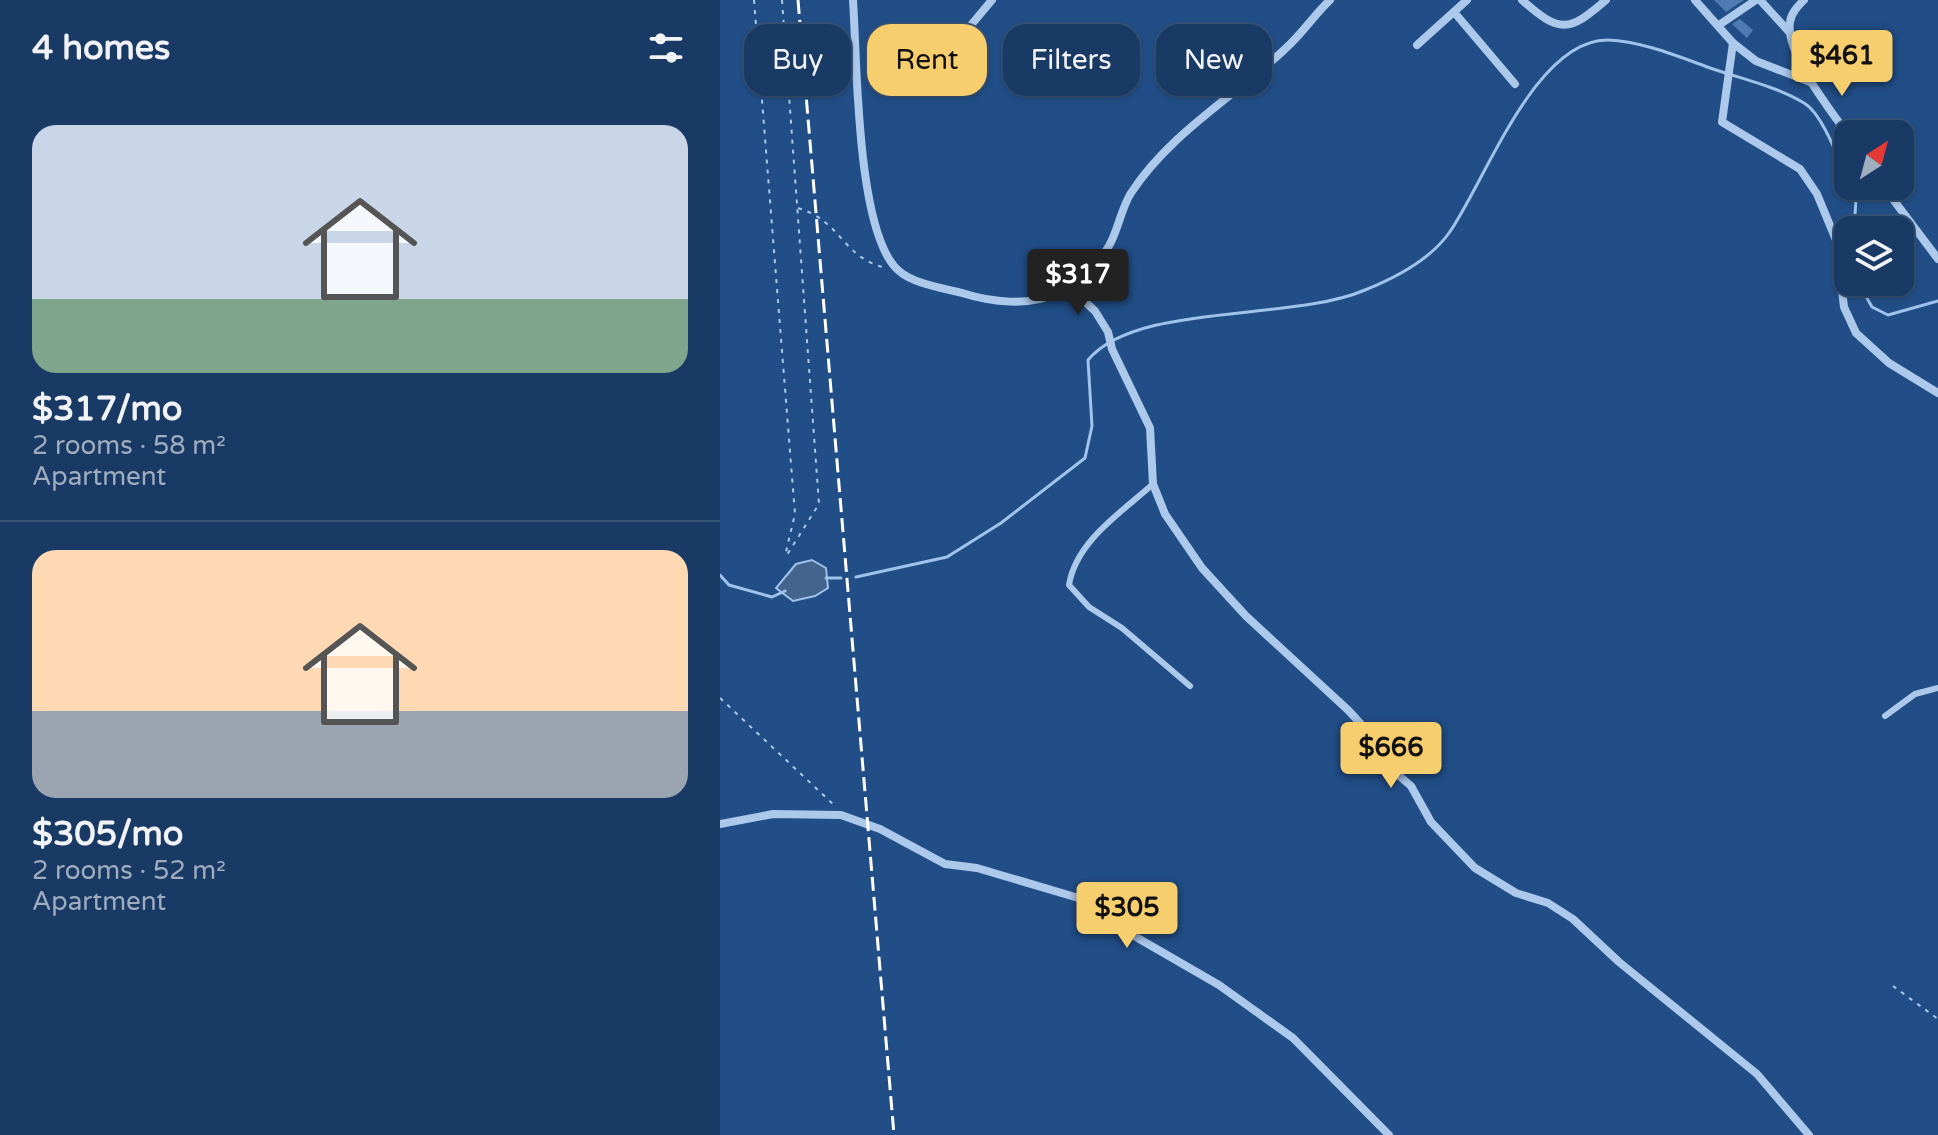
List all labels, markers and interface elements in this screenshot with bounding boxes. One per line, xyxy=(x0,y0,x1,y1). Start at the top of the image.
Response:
chip: Buy xyxy=(744,24,851,96)
chip: Rent xyxy=(867,24,987,96)
chip: Filters xyxy=(1003,24,1140,96)
chip: New xyxy=(1156,24,1272,96)
icon: filters xyxy=(644,26,688,70)
text: 4 homes xyxy=(32,28,170,69)
pin: $461 xyxy=(1795,30,1889,98)
text: $461 xyxy=(1809,40,1875,71)
north arrow xyxy=(1834,120,1914,200)
map controls xyxy=(1834,120,1914,296)
icon: home xyxy=(288,177,432,321)
button: layers xyxy=(1834,216,1914,296)
pin: $317 xyxy=(1031,249,1125,317)
text: $317 xyxy=(1045,259,1111,290)
text: $317/mo xyxy=(32,389,182,430)
text: 2 rooms · 58 m² xyxy=(32,430,226,461)
text: Apartment xyxy=(32,461,166,492)
icon: home xyxy=(288,602,432,746)
pin: $666 xyxy=(1344,722,1438,790)
text: $666 xyxy=(1358,732,1424,763)
text: $305/mo xyxy=(32,814,183,855)
text: 2 rooms · 52 m² xyxy=(32,855,226,886)
pin: $305 xyxy=(1080,882,1174,950)
text: Apartment xyxy=(32,886,166,917)
text: $305 xyxy=(1094,892,1160,923)

